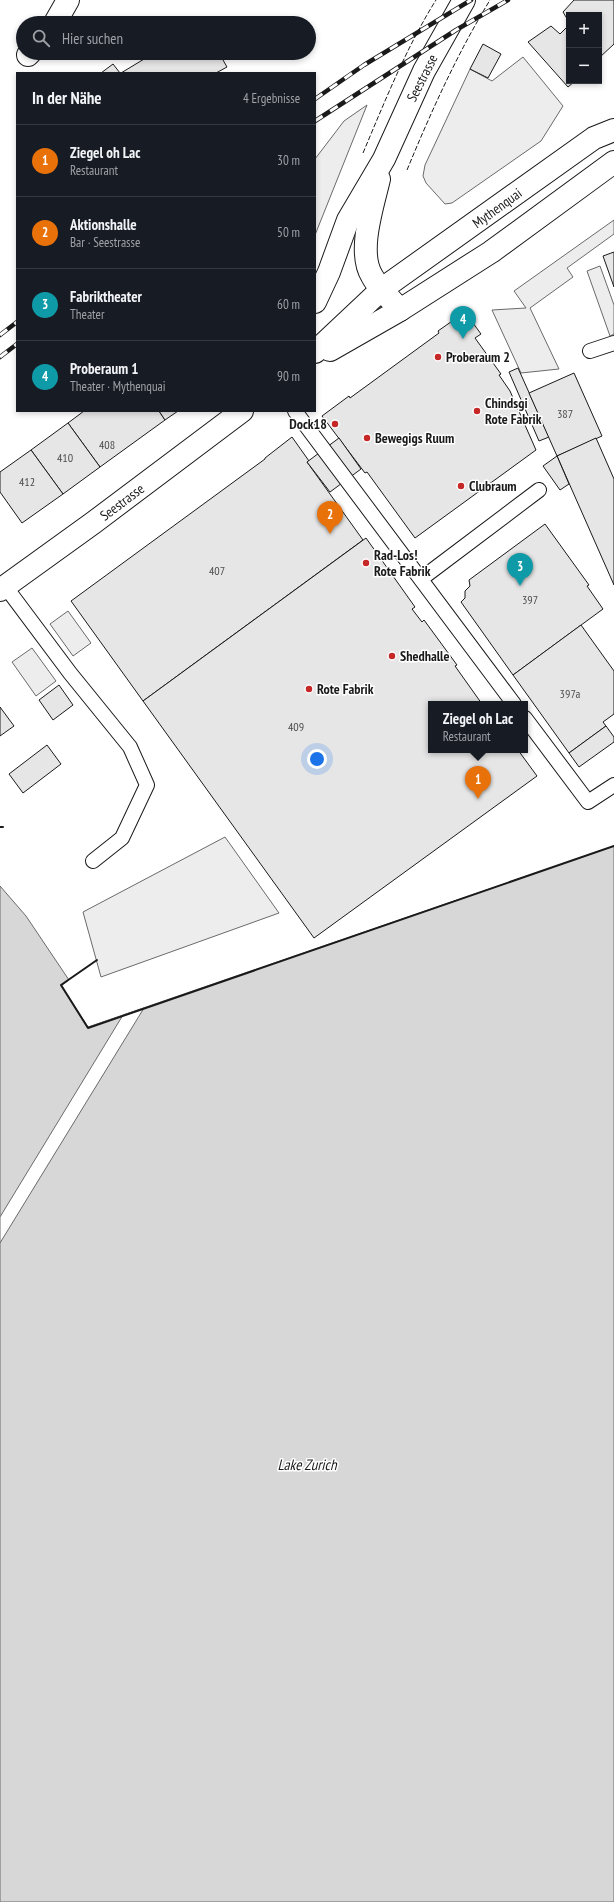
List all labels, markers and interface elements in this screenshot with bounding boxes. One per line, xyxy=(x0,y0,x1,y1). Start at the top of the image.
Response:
map controls xyxy=(566,12,602,84)
button: + xyxy=(566,12,602,48)
search box xyxy=(16,16,316,60)
icon: search xyxy=(30,27,52,49)
text: Hier suchen xyxy=(62,29,123,48)
button: − xyxy=(566,48,602,84)
street label: Seestrasse xyxy=(402,51,442,105)
text: In der Nähe xyxy=(32,87,102,109)
text: 4 Ergebnisse xyxy=(243,90,300,107)
text: Ziegel oh Lac xyxy=(70,143,141,162)
text: 1 xyxy=(42,152,48,169)
text: 30 m xyxy=(277,152,300,169)
text: Restaurant xyxy=(70,162,118,179)
street label: Mythenquai xyxy=(469,184,525,232)
text: Aktionshalle xyxy=(70,215,137,234)
text: 2 xyxy=(42,224,48,241)
text: 50 m xyxy=(277,224,300,241)
text: Bar · Seestrasse xyxy=(70,234,140,251)
text: Fabriktheater xyxy=(70,287,142,306)
text: 3 xyxy=(42,296,48,313)
text: 60 m xyxy=(277,296,300,313)
text: Theater xyxy=(70,306,105,323)
pin: 4 xyxy=(450,306,476,339)
place label: Proberaum 2 xyxy=(446,348,510,366)
marker: Proberaum 2 xyxy=(433,352,443,362)
text: Proberaum 1 xyxy=(70,359,138,378)
text: 4 xyxy=(42,368,48,385)
text: 90 m xyxy=(277,368,300,385)
text: Theater · Mythenquai xyxy=(70,378,166,395)
place label: Chindsgi Rote Fabrik xyxy=(485,394,542,428)
marker: Chindsgi Rote Fabrik xyxy=(472,406,482,416)
house number: 387 xyxy=(557,406,573,421)
place label: Dock18 xyxy=(289,415,327,433)
marker: Dock18 xyxy=(330,419,340,429)
place label: Bewegigs Ruum xyxy=(375,429,454,447)
marker: Bewegigs Ruum xyxy=(362,433,372,443)
house number: 408 xyxy=(99,437,115,452)
house number: 410 xyxy=(57,450,73,465)
house number: 412 xyxy=(19,474,35,489)
place label: Clubraum xyxy=(469,477,517,495)
street label: Seestrasse xyxy=(96,479,148,524)
marker: Clubraum xyxy=(456,481,466,491)
pin: 2 xyxy=(317,501,343,534)
place label: Rad-Los! Rote Fabrik xyxy=(374,546,431,580)
pin: 3 xyxy=(507,553,533,586)
marker: Rad-Los! Rote Fabrik xyxy=(361,558,371,568)
house number: 407 xyxy=(209,563,225,578)
house number: 397 xyxy=(522,592,538,607)
place label: Shedhalle xyxy=(400,647,450,665)
marker: Shedhalle xyxy=(387,651,397,661)
place label: Rote Fabrik xyxy=(317,680,374,698)
marker: Rote Fabrik xyxy=(304,684,314,694)
house number: 397a xyxy=(560,686,581,701)
popup xyxy=(428,701,528,753)
text: Ziegel oh Lac xyxy=(443,709,513,728)
house number: 409 xyxy=(288,719,304,734)
text: Restaurant xyxy=(443,728,491,745)
your location xyxy=(307,749,327,769)
pin: 1 xyxy=(465,766,491,799)
water label: Lake Zurich xyxy=(278,1455,338,1474)

